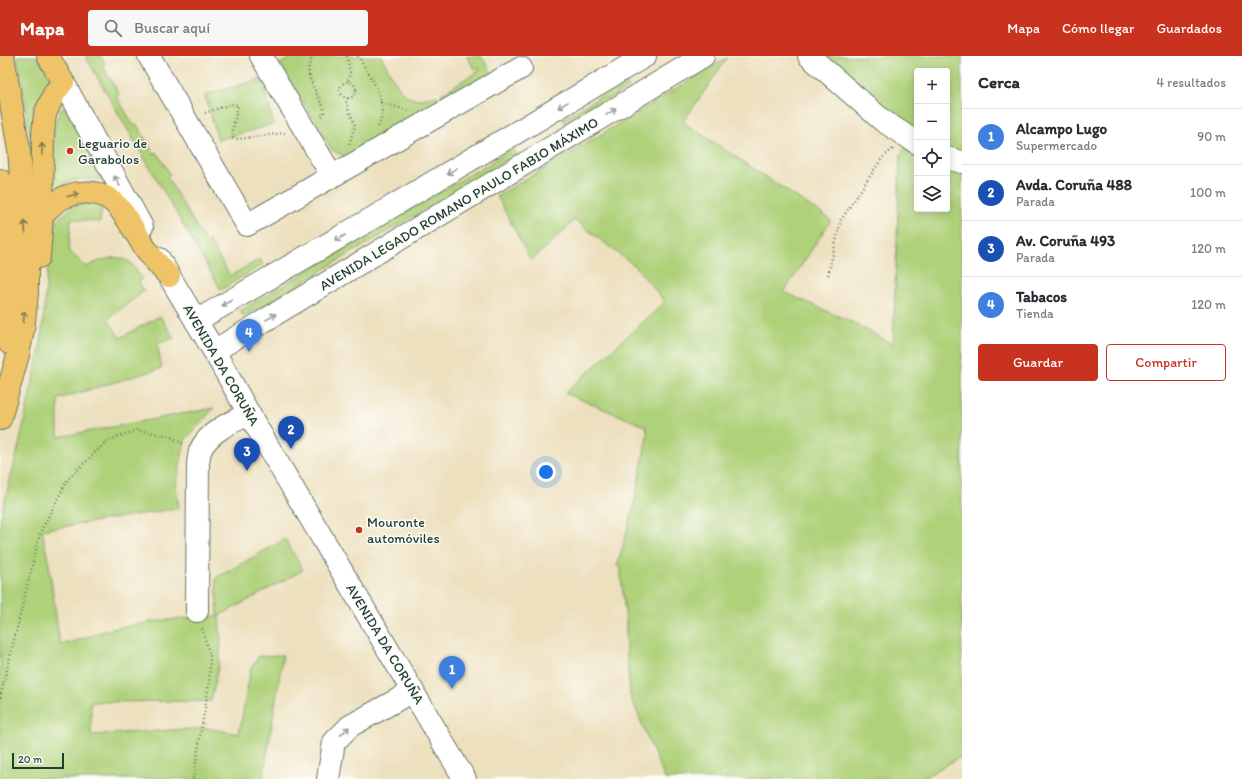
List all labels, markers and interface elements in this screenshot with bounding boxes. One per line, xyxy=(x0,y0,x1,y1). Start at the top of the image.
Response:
search box xyxy=(88,10,368,46)
text: Mapa xyxy=(20,17,64,40)
icon: search xyxy=(102,17,124,39)
text: Buscar aquí xyxy=(134,19,210,37)
text: Mapa xyxy=(1007,20,1040,37)
text: Cómo llegar xyxy=(1062,20,1134,37)
text: Guardados xyxy=(1156,20,1222,37)
map controls xyxy=(914,68,950,212)
button: + xyxy=(914,68,950,104)
text: Cerca xyxy=(978,72,1020,92)
text: 4 resultados xyxy=(1156,75,1226,90)
one-way arrow xyxy=(557,101,569,109)
button: − xyxy=(914,104,950,140)
one-way arrow xyxy=(605,108,617,116)
street label: AVENIDA LEGADO ROMANO PAULO FABIO MÁXIMO xyxy=(316,114,602,294)
text: Alcampo Lugo xyxy=(1016,120,1107,138)
text: 1 xyxy=(988,129,994,144)
text: 90 m xyxy=(1197,129,1226,144)
place label: Leguario de Garabolos xyxy=(78,135,148,168)
text: Supermercado xyxy=(1016,138,1097,153)
button: locate xyxy=(914,140,950,176)
one-way arrow xyxy=(38,143,46,156)
marker: Leguario de Garabolos xyxy=(65,146,75,156)
one-way arrow xyxy=(446,168,458,176)
one-way arrow xyxy=(112,175,120,187)
button: layers xyxy=(914,176,950,212)
text: Avda. Coruña 488 xyxy=(1016,176,1132,194)
text: 2 xyxy=(988,185,994,200)
text: 100 m xyxy=(1190,185,1226,200)
one-way arrow xyxy=(66,190,79,198)
text: Parada xyxy=(1016,194,1055,209)
one-way arrow xyxy=(22,221,29,234)
text: Av. Coruña 493 xyxy=(1016,232,1115,250)
one-way arrow xyxy=(334,234,346,242)
text: 3 xyxy=(987,241,995,256)
text: 120 m xyxy=(1191,241,1226,256)
text: Parada xyxy=(1016,250,1055,265)
text: Tabacos xyxy=(1016,288,1067,306)
text: 4 xyxy=(987,297,995,312)
text: 120 m xyxy=(1191,297,1226,312)
one-way arrow xyxy=(221,300,233,308)
street label: AVENIDA DA CORUÑA xyxy=(179,301,263,429)
text: Tienda xyxy=(1016,306,1054,321)
one-way arrow xyxy=(21,311,28,324)
one-way arrow xyxy=(265,312,277,320)
pin: 4 xyxy=(236,319,262,352)
button: Guardar xyxy=(978,344,1098,381)
button: Compartir xyxy=(1106,344,1226,381)
pin: 2 xyxy=(278,416,304,449)
pin: 3 xyxy=(234,438,260,471)
your location xyxy=(536,462,556,482)
place label: Mouronte automóviles xyxy=(367,514,440,547)
marker: Mouronte automóviles xyxy=(354,525,364,535)
street label: AVENIDA DA CORUÑA xyxy=(342,581,428,707)
pin: 1 xyxy=(439,656,465,689)
one-way arrow xyxy=(340,726,350,736)
scale bar xyxy=(12,751,64,770)
text: 20 m xyxy=(18,753,42,766)

